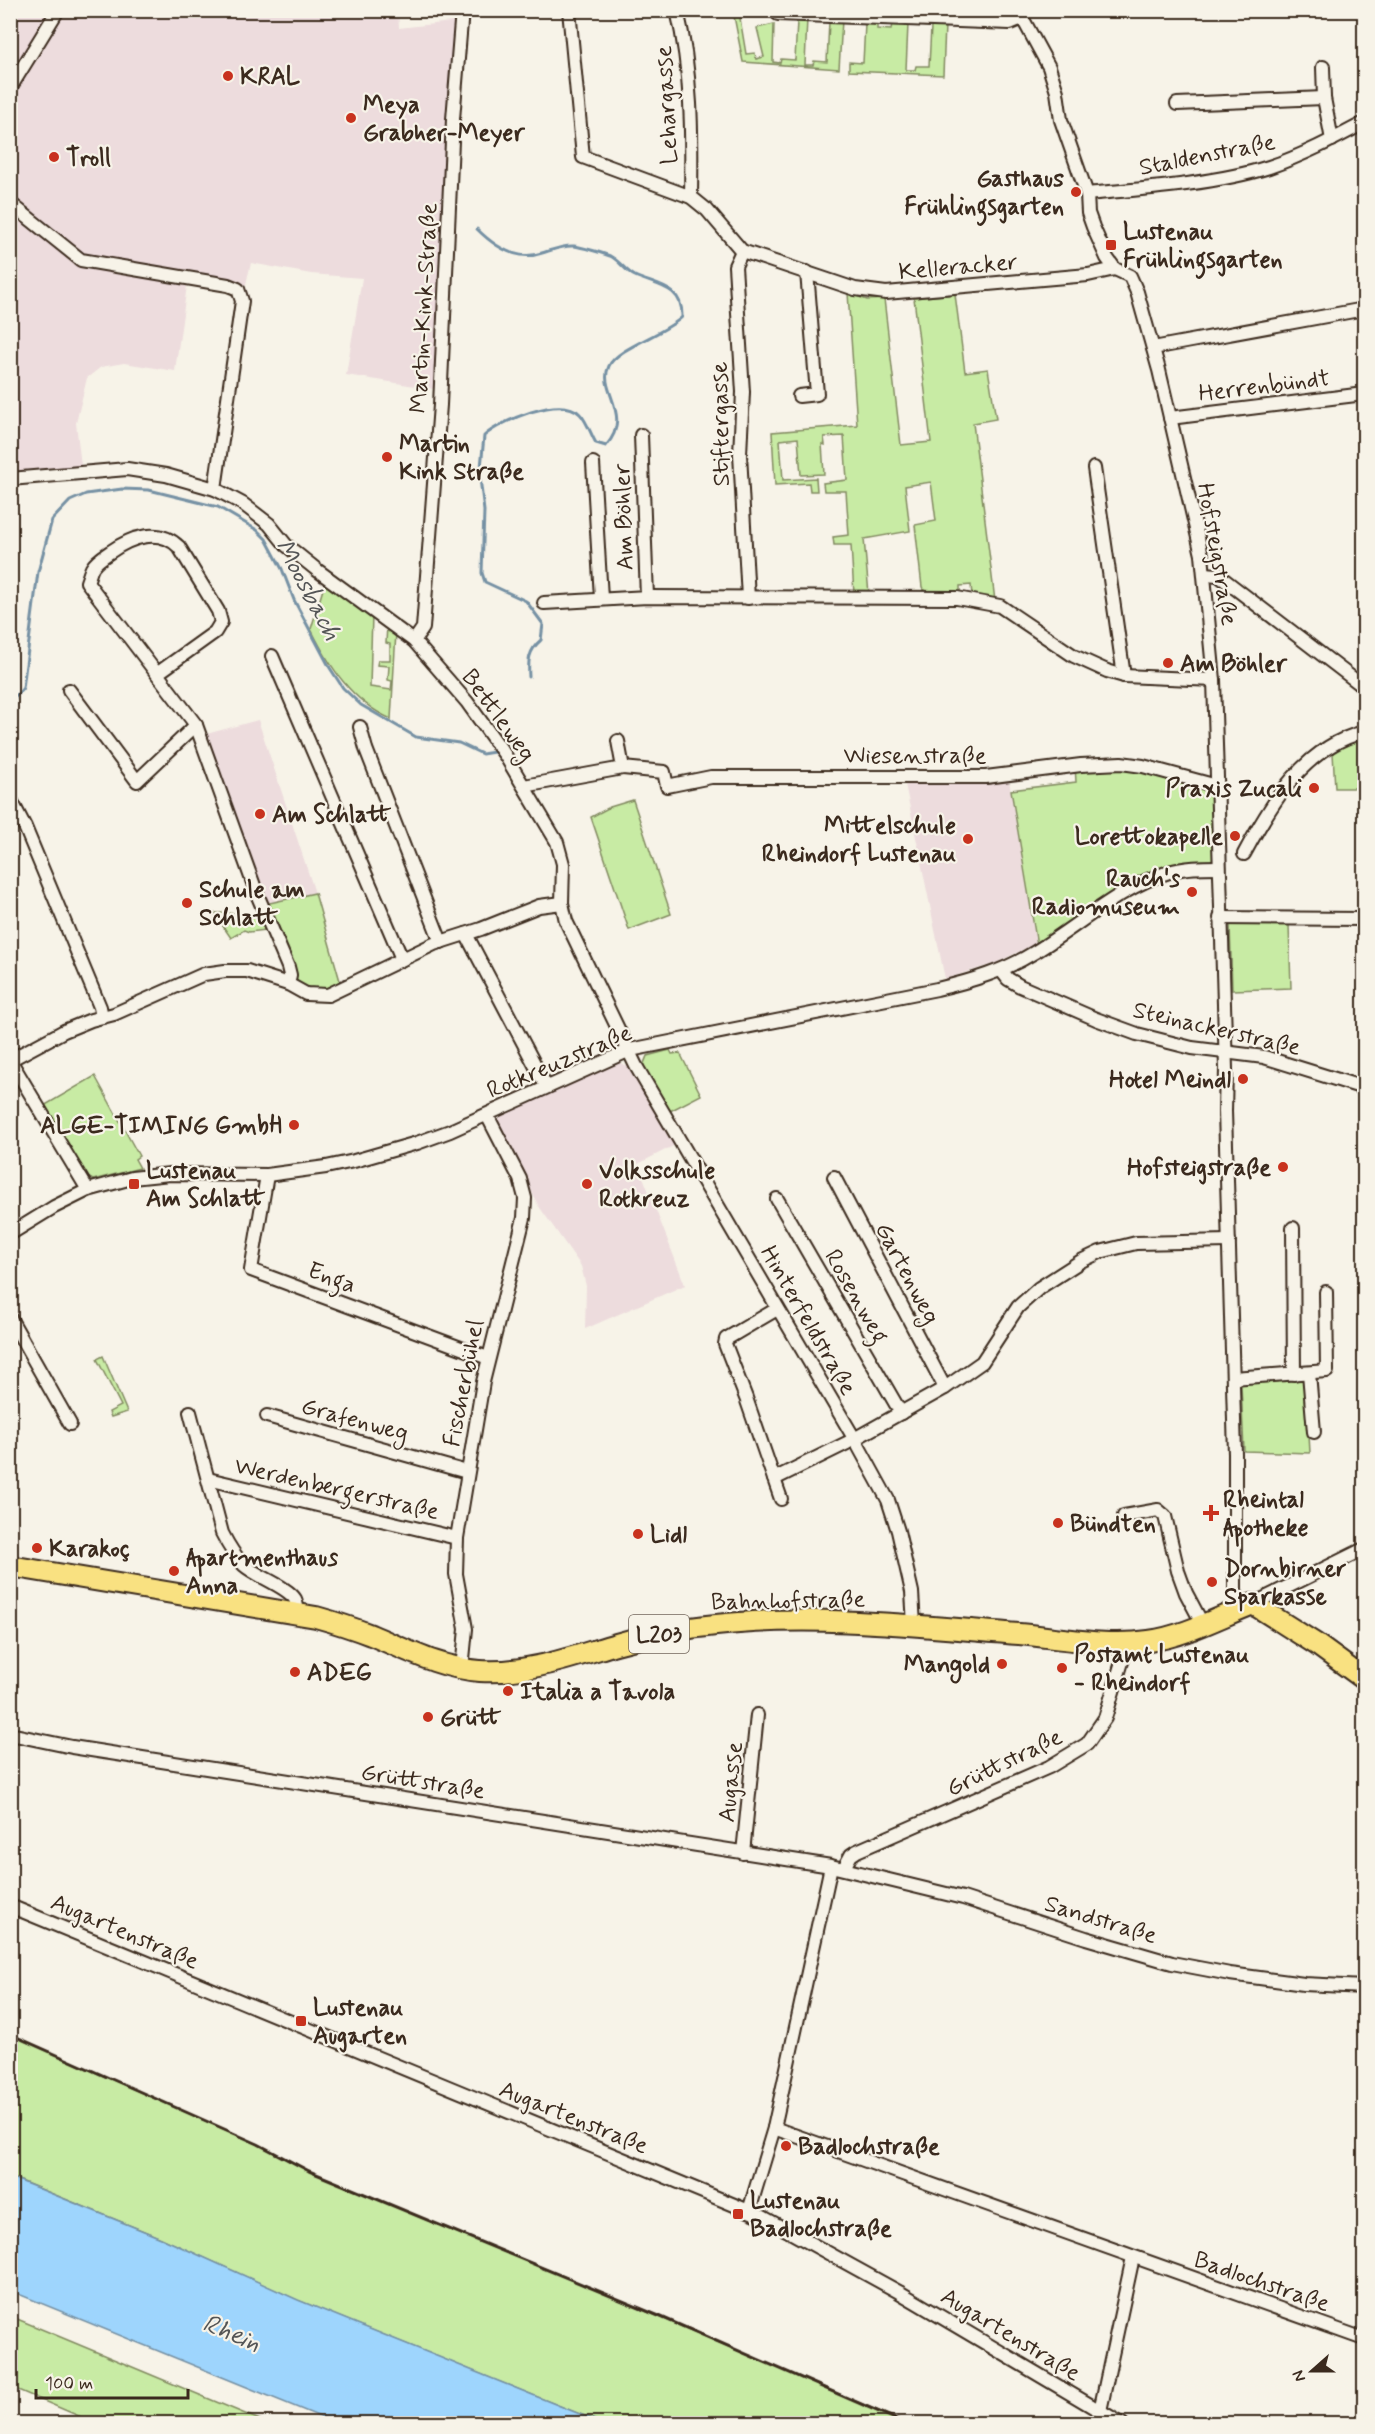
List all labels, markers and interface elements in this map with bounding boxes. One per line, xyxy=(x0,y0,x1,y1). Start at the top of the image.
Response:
street label: Lehargasse xyxy=(649,45,686,165)
place label: KRAL xyxy=(240,62,301,93)
marker: KRAL xyxy=(221,69,235,83)
place label: Meya Grabher-Meyer xyxy=(363,90,525,149)
marker: Meya Grabher-Meyer xyxy=(344,111,358,125)
street label: Staldenstraße xyxy=(1136,127,1278,184)
place label: Troll xyxy=(66,143,111,174)
marker: Troll xyxy=(47,150,61,164)
place label: Gasthaus Frühlingsgarten xyxy=(904,164,1064,226)
marker: Gasthaus Frühlingsgarten xyxy=(1069,185,1083,199)
street label: Martin-Kink-Straße xyxy=(403,202,446,414)
place label: Lustenau Frühlingsgarten xyxy=(1123,217,1283,279)
marker: Lustenau Frühlingsgarten xyxy=(1104,238,1118,252)
street label: Kelleracker xyxy=(897,247,1019,288)
street label: Stiftergasse xyxy=(705,361,738,487)
street label: Herrenbündt xyxy=(1197,363,1332,410)
place label: Martin Kink Straße xyxy=(399,429,524,488)
marker: Martin Kink Straße xyxy=(380,450,394,464)
street label: Am Böhler xyxy=(607,462,642,571)
street label: Hofsteigstraße xyxy=(1189,481,1244,628)
water label: Moosbach xyxy=(266,533,348,647)
place label: Am Böhler xyxy=(1180,649,1288,680)
marker: Am Böhler xyxy=(1161,656,1175,670)
street label: Bettleweg xyxy=(452,663,542,770)
street label: Wiesenstraße xyxy=(844,741,987,772)
place label: Praxis Zucali xyxy=(1166,774,1302,805)
marker: Praxis Zucali xyxy=(1307,781,1321,795)
place label: Am Schlatt xyxy=(272,800,391,831)
marker: Am Schlatt xyxy=(253,807,267,821)
place label: Mittelschule Rheindorf Lustenau xyxy=(762,811,956,870)
place label: Lorettokapelle xyxy=(1075,822,1223,853)
marker: Lorettokapelle xyxy=(1228,829,1242,843)
marker: Mittelschule Rheindorf Lustenau xyxy=(961,832,975,846)
place label: Rauch's Radiomuseum xyxy=(1032,864,1180,923)
place label: Schule am Schlatt xyxy=(199,875,305,934)
marker: Rauch's Radiomuseum xyxy=(1185,885,1199,899)
marker: Schule am Schlatt xyxy=(180,896,194,910)
street label: Steinackerstraße xyxy=(1130,995,1304,1064)
street label: Rotkreuzstraße xyxy=(482,1018,637,1107)
place label: Hotel Meindl xyxy=(1109,1065,1231,1096)
marker: Hotel Meindl xyxy=(1236,1072,1250,1086)
place label: ALGE-TIMING GmbH xyxy=(40,1111,282,1142)
marker: ALGE-TIMING GmbH xyxy=(287,1118,301,1132)
place label: Hofsteigstraße xyxy=(1127,1153,1271,1185)
place label: Lustenau Am Schlatt xyxy=(146,1156,265,1215)
place label: Volksschule Rotkreuz xyxy=(599,1156,715,1215)
marker: Hofsteigstraße xyxy=(1276,1160,1290,1174)
marker: Lustenau Am Schlatt xyxy=(127,1177,141,1191)
marker: Volksschule Rotkreuz xyxy=(580,1177,594,1191)
street label: Gartenweg xyxy=(865,1218,946,1331)
street label: Hinterfeldstraße xyxy=(752,1240,863,1401)
street label: Rosenweg xyxy=(814,1244,895,1351)
street label: Enga xyxy=(302,1255,360,1304)
street label: Fischerbühel xyxy=(437,1317,492,1449)
street label: Grafenweg xyxy=(297,1391,412,1452)
street label: Werdenbergerstraße xyxy=(231,1451,442,1531)
place label: Rheintal Apotheke xyxy=(1223,1485,1309,1547)
marker: Rheintal Apotheke xyxy=(1204,1506,1218,1520)
place label: Bündten xyxy=(1070,1509,1156,1540)
marker: Bündten xyxy=(1051,1516,1065,1530)
place label: Lidl xyxy=(650,1520,687,1551)
marker: Lidl xyxy=(631,1527,645,1541)
place label: Karakoç xyxy=(49,1534,130,1565)
marker: Karakoç xyxy=(30,1541,44,1555)
place label: Apartmenthaus Anna xyxy=(186,1543,338,1602)
place label: Dornbirner Sparkasse xyxy=(1224,1554,1346,1613)
marker: Apartmenthaus Anna xyxy=(167,1564,181,1578)
marker: Dornbirner Sparkasse xyxy=(1205,1575,1219,1589)
street label: Bahnhofstraße xyxy=(711,1585,866,1618)
road number: L203 xyxy=(629,1615,689,1653)
place label: Postamt Lustenau - Rheindorf xyxy=(1074,1640,1249,1699)
place label: Mangold xyxy=(904,1650,990,1684)
marker: Mangold xyxy=(995,1657,1009,1671)
place label: ADEG xyxy=(307,1658,372,1689)
marker: Postamt Lustenau - Rheindorf xyxy=(1055,1661,1069,1675)
marker: ADEG xyxy=(288,1665,302,1679)
place label: Italia a Tavola xyxy=(520,1677,675,1708)
marker: Italia a Tavola xyxy=(501,1684,515,1698)
place label: Grütt xyxy=(440,1703,502,1734)
marker: Grütt xyxy=(421,1710,435,1724)
street label: Grüttstraße xyxy=(942,1722,1068,1805)
street label: Augasse xyxy=(712,1740,751,1824)
street label: Grüttstraße xyxy=(359,1757,487,1808)
street label: Augartenstraße xyxy=(46,1887,203,1978)
street label: Sandstraße xyxy=(1041,1889,1161,1952)
place label: Lustenau Augarten xyxy=(313,1993,407,2053)
marker: Lustenau Augarten xyxy=(294,2014,308,2028)
street label: Augartenstraße xyxy=(494,2074,653,2162)
place label: Badlochstraße xyxy=(798,2132,940,2163)
marker: Badlochstraße xyxy=(779,2139,793,2153)
place label: Lustenau Badlochstraße xyxy=(750,2186,892,2245)
marker: Lustenau Badlochstraße xyxy=(731,2207,745,2221)
street label: Badlochstraße xyxy=(1189,2245,1334,2320)
street label: Augartenstraße xyxy=(935,2281,1086,2389)
water label: Rhein xyxy=(197,2307,265,2361)
north arrow xyxy=(1282,2341,1342,2401)
scale bar xyxy=(36,2362,188,2400)
text: N xyxy=(1288,2367,1311,2385)
text: 100 m xyxy=(45,2372,93,2396)

